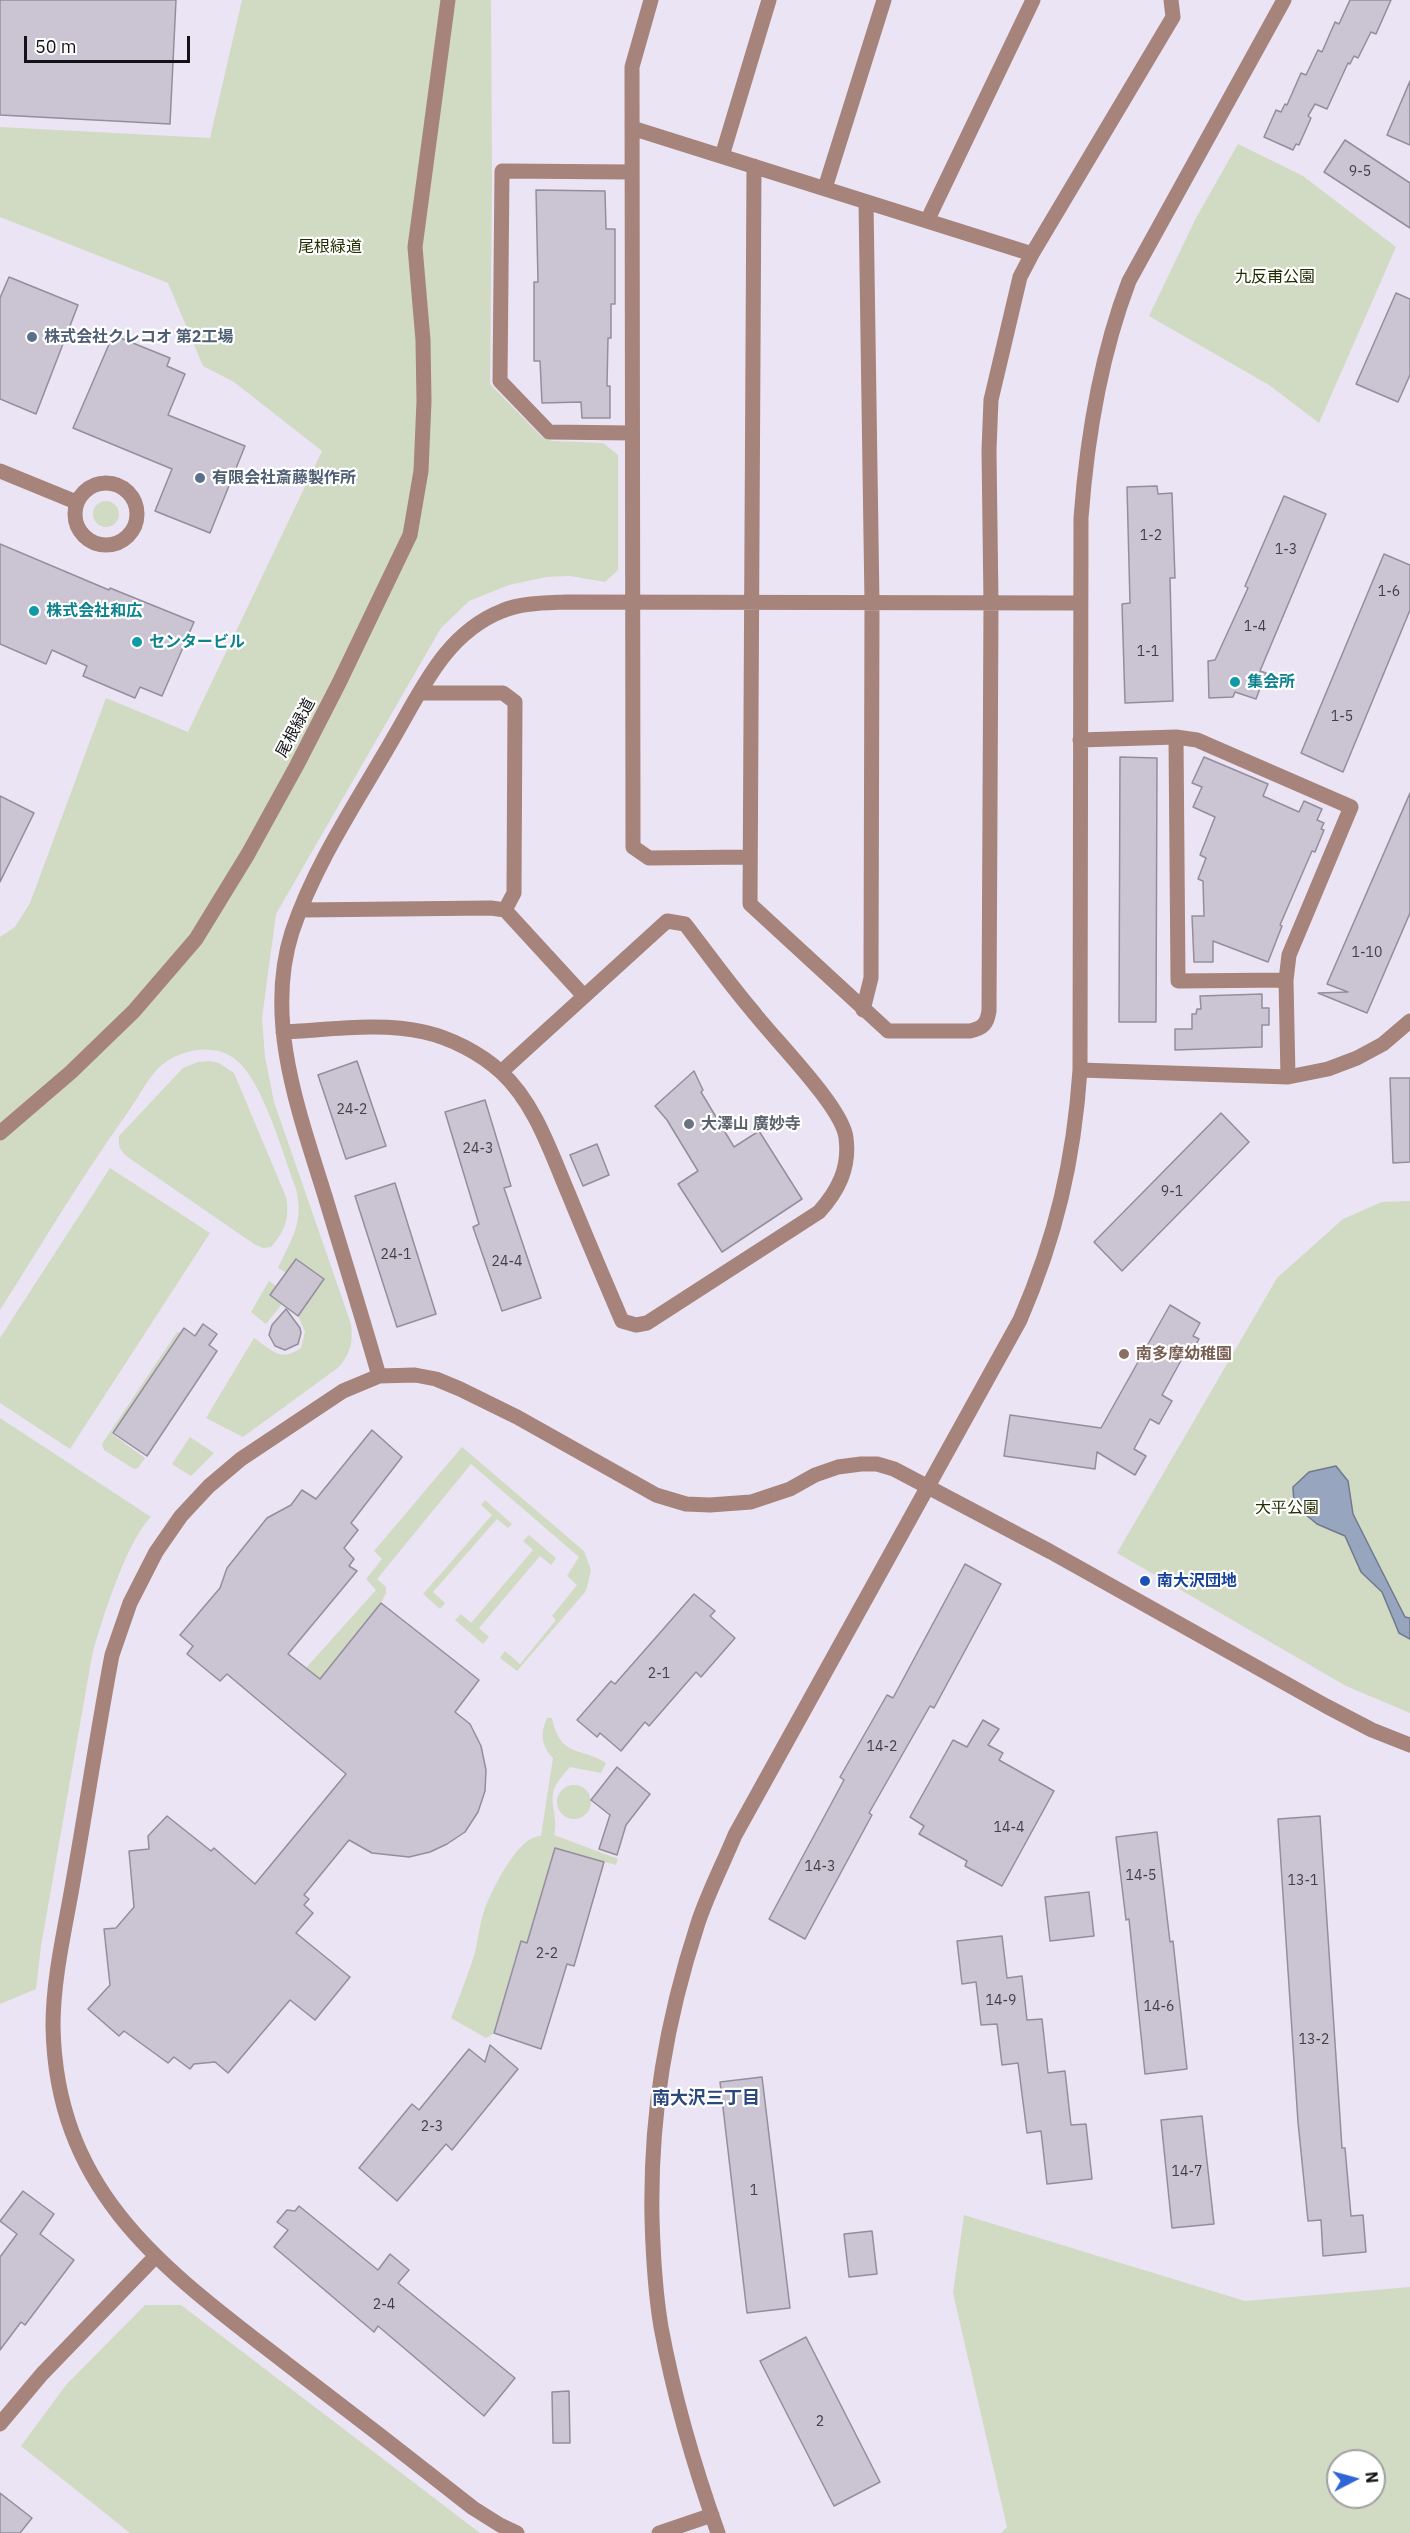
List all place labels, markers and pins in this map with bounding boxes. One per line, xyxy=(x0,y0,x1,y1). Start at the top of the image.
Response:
place label: 株式会社クレコオ 第2工場 xyxy=(44,327,233,347)
marker: 株式会社クレコオ 第2工場 xyxy=(25,330,39,344)
place label: 有限会社斎藤製作所 xyxy=(212,468,356,488)
marker: 有限会社斎藤製作所 xyxy=(193,471,207,485)
place label: 株式会社和広 xyxy=(46,601,142,621)
marker: 株式会社和広 xyxy=(27,604,41,618)
place label: センタービル xyxy=(149,632,245,652)
marker: センタービル xyxy=(130,635,144,649)
place label: 集会所 xyxy=(1247,672,1295,692)
marker: 集会所 xyxy=(1228,675,1242,689)
place label: 大澤山 廣妙寺 xyxy=(701,1114,801,1134)
marker: 大澤山 廣妙寺 xyxy=(682,1117,696,1131)
place label: 南多摩幼稚園 xyxy=(1136,1344,1232,1364)
marker: 南多摩幼稚園 xyxy=(1117,1347,1131,1361)
place label: 南大沢団地 xyxy=(1157,1571,1237,1591)
marker: 南大沢団地 xyxy=(1138,1574,1152,1588)

